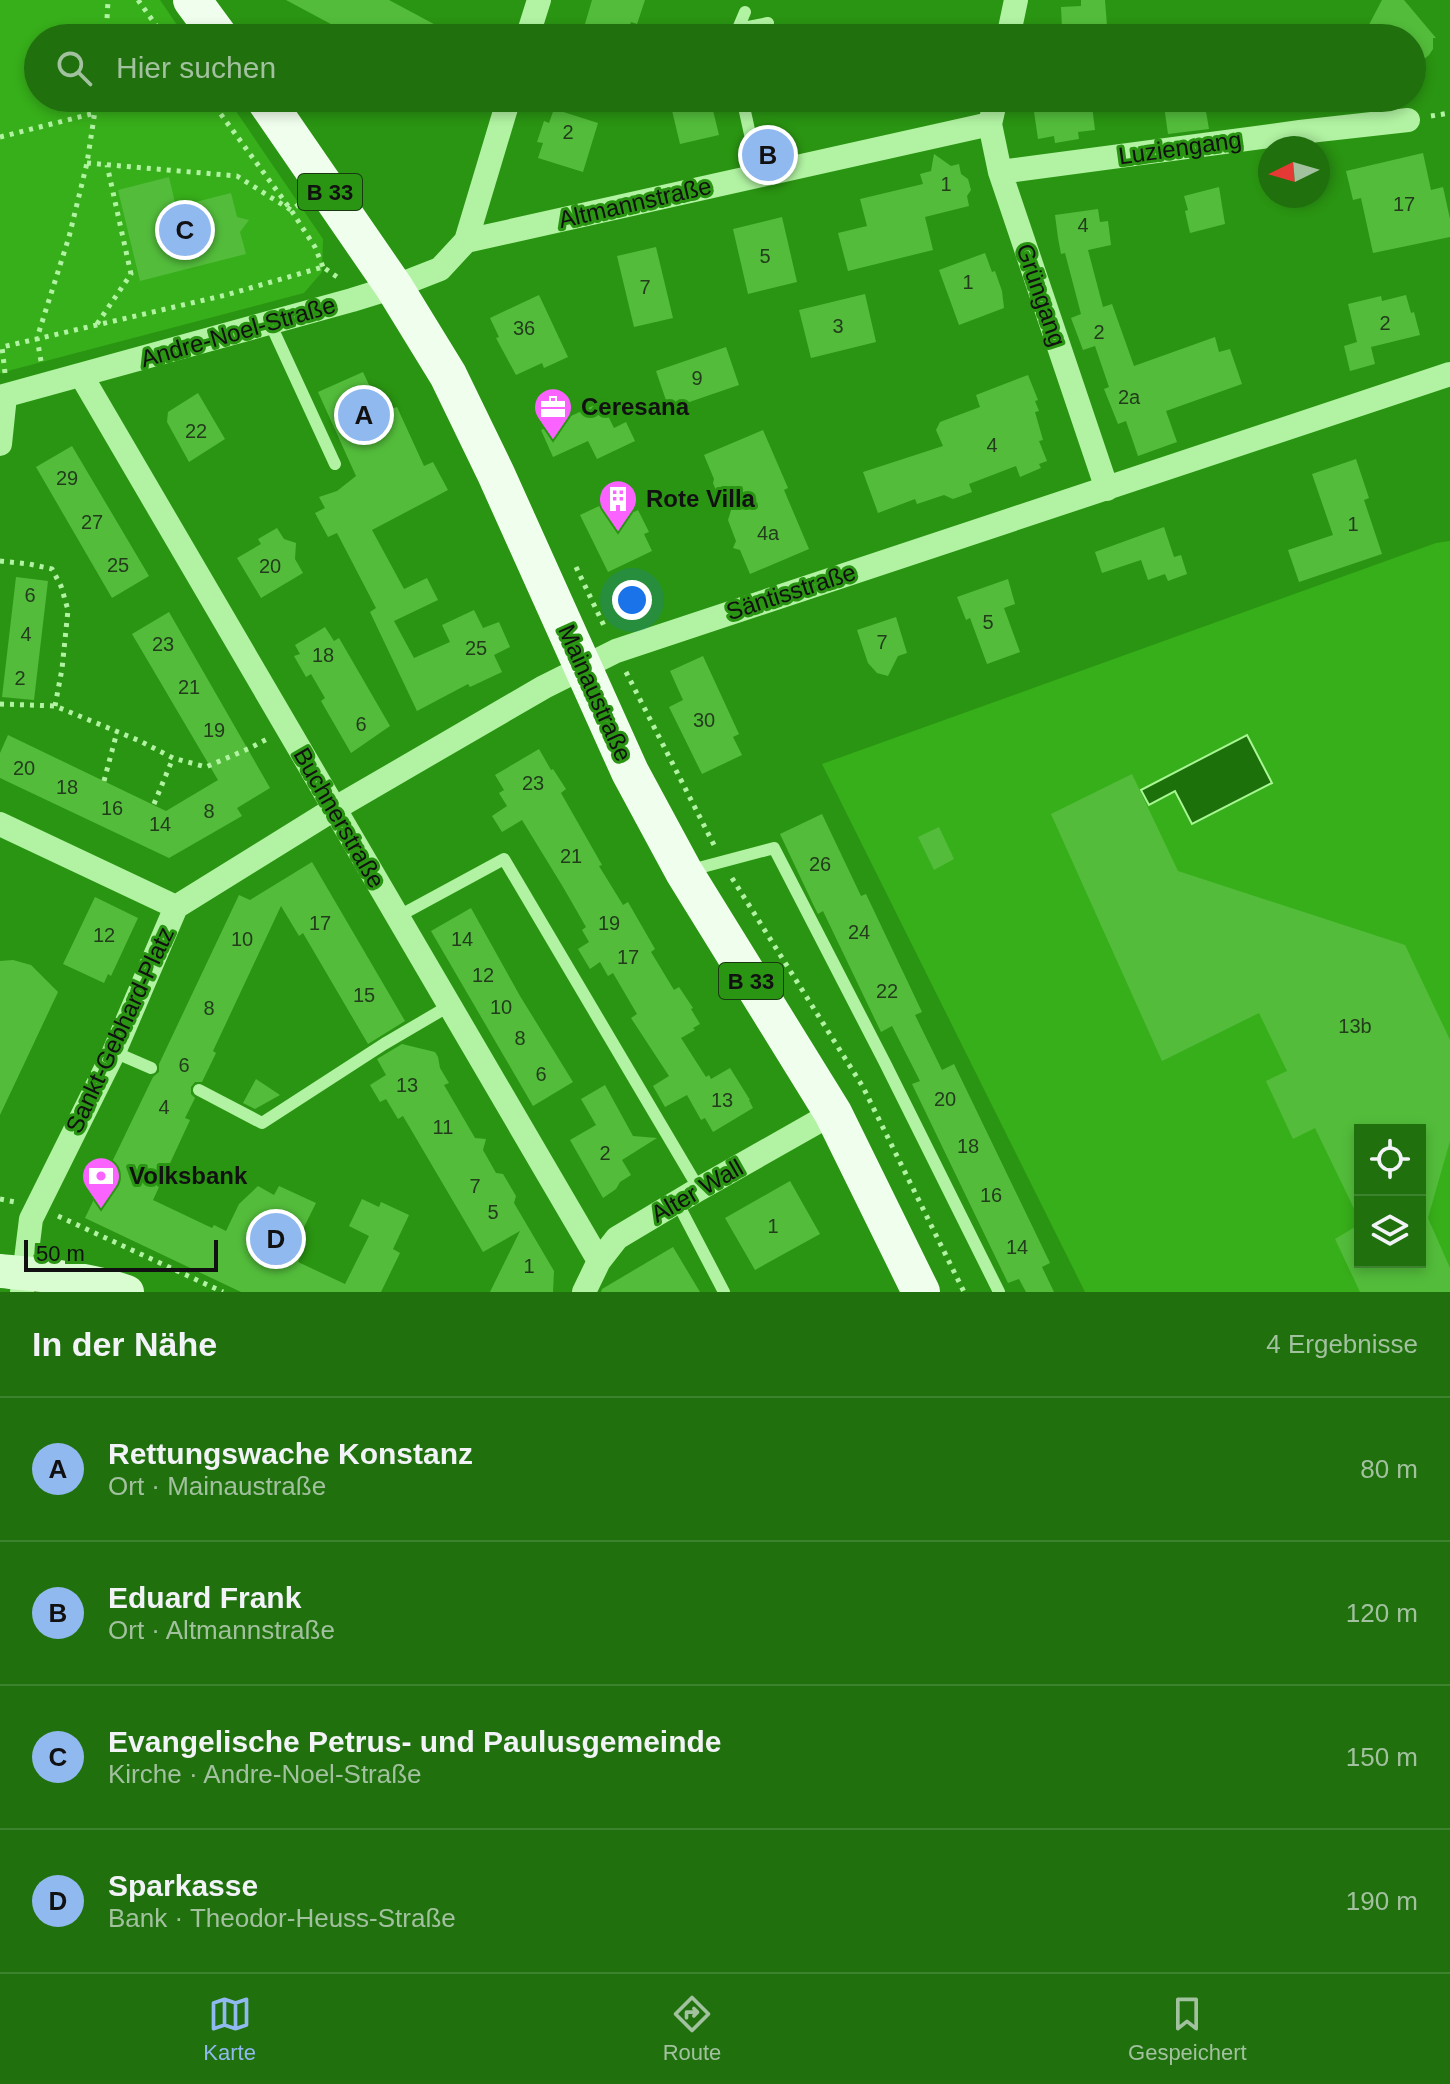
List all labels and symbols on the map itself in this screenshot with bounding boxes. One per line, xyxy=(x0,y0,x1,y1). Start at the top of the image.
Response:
house number: 2 xyxy=(562,121,574,143)
pin: B xyxy=(742,125,794,185)
street label: Luziengang xyxy=(1117,125,1243,170)
north arrow xyxy=(1258,136,1330,208)
street label: Altmannstraße xyxy=(556,172,714,233)
house number: 1 xyxy=(940,173,952,195)
road number: B 33 xyxy=(298,174,362,210)
house number: 17 xyxy=(1393,193,1415,215)
pin: C xyxy=(159,200,211,260)
house number: 4 xyxy=(1077,214,1089,236)
street label: Grüngang xyxy=(1011,240,1072,350)
house number: 5 xyxy=(759,245,771,267)
house number: 1 xyxy=(962,271,974,293)
house number: 7 xyxy=(639,276,651,298)
street label: Andre-Noel-Straße xyxy=(137,291,338,372)
house number: 2 xyxy=(1379,312,1391,334)
house number: 3 xyxy=(832,315,844,337)
house number: 36 xyxy=(513,317,535,339)
house number: 2 xyxy=(1093,321,1105,343)
house number: 9 xyxy=(691,367,703,389)
pin: A xyxy=(338,385,390,445)
office icon: Ceresana xyxy=(532,386,574,441)
house number: 2a xyxy=(1118,386,1141,408)
place label: Ceresana xyxy=(581,393,690,420)
house number: 22 xyxy=(185,420,207,442)
house number: 4 xyxy=(986,434,998,456)
house number: 29 xyxy=(56,467,78,489)
building icon: Rote Villa xyxy=(597,478,639,533)
place label: Rote Villa xyxy=(646,485,756,512)
house number: 27 xyxy=(81,511,103,533)
house number: 1 xyxy=(1347,513,1359,535)
house number: 4a xyxy=(757,522,780,544)
house number: 25 xyxy=(107,554,129,576)
house number: 20 xyxy=(259,555,281,577)
street label: Säntisstraße xyxy=(723,558,859,625)
your location xyxy=(612,580,652,620)
house number: 6 xyxy=(24,584,36,606)
house number: 5 xyxy=(982,611,994,633)
street label: Mainaustraße xyxy=(553,620,638,765)
house number: 4 xyxy=(20,623,32,645)
house number: 7 xyxy=(876,631,888,653)
house number: 23 xyxy=(152,633,174,655)
house number: 25 xyxy=(465,637,487,659)
house number: 18 xyxy=(312,644,334,666)
house number: 2 xyxy=(14,667,26,689)
house number: 21 xyxy=(178,676,200,698)
house number: 30 xyxy=(693,709,715,731)
house number: 6 xyxy=(355,713,367,735)
house number: 19 xyxy=(203,719,225,741)
street label: Buchnerstraße xyxy=(288,743,390,893)
house number: 20 xyxy=(13,757,35,779)
house number: 23 xyxy=(522,772,544,794)
house number: 18 xyxy=(56,776,78,798)
house number: 16 xyxy=(101,797,123,819)
house number: 8 xyxy=(203,800,215,822)
house number: 14 xyxy=(149,813,171,835)
house number: 21 xyxy=(560,845,582,867)
house number: 26 xyxy=(809,853,831,875)
house number: 17 xyxy=(309,912,331,934)
house number: 19 xyxy=(598,912,620,934)
house number: 24 xyxy=(848,921,870,943)
street label: Sankt-Gebhard-Platz xyxy=(60,923,179,1137)
house number: 12 xyxy=(93,924,115,946)
house number: 10 xyxy=(231,928,253,950)
house number: 14 xyxy=(451,928,473,950)
house number: 17 xyxy=(617,946,639,968)
road number: B 33 xyxy=(719,963,783,999)
house number: 12 xyxy=(472,964,494,986)
house number: 22 xyxy=(876,980,898,1002)
house number: 15 xyxy=(353,984,375,1006)
house number: 10 xyxy=(490,996,512,1018)
house number: 8 xyxy=(203,997,215,1019)
house number: 13b xyxy=(1338,1015,1372,1037)
house number: 8 xyxy=(514,1027,526,1049)
house number: 6 xyxy=(178,1054,190,1076)
house number: 6 xyxy=(535,1063,547,1085)
house number: 13 xyxy=(396,1074,418,1096)
house number: 20 xyxy=(934,1088,956,1110)
house number: 13 xyxy=(711,1089,733,1111)
house number: 4 xyxy=(158,1096,170,1118)
house number: 11 xyxy=(433,1116,453,1138)
house number: 18 xyxy=(957,1135,979,1157)
house number: 2 xyxy=(599,1142,611,1164)
street label: Alter Wall xyxy=(646,1153,748,1228)
bank icon: Volksbank xyxy=(80,1155,122,1210)
place label: Volksbank xyxy=(129,1162,248,1189)
house number: 7 xyxy=(469,1175,481,1197)
house number: 16 xyxy=(980,1184,1002,1206)
house number: 5 xyxy=(487,1201,499,1223)
pin: D xyxy=(250,1209,302,1269)
house number: 1 xyxy=(767,1215,779,1237)
scale bar xyxy=(24,1236,218,1272)
house number: 14 xyxy=(1006,1236,1028,1258)
house number: 1 xyxy=(523,1255,535,1277)

